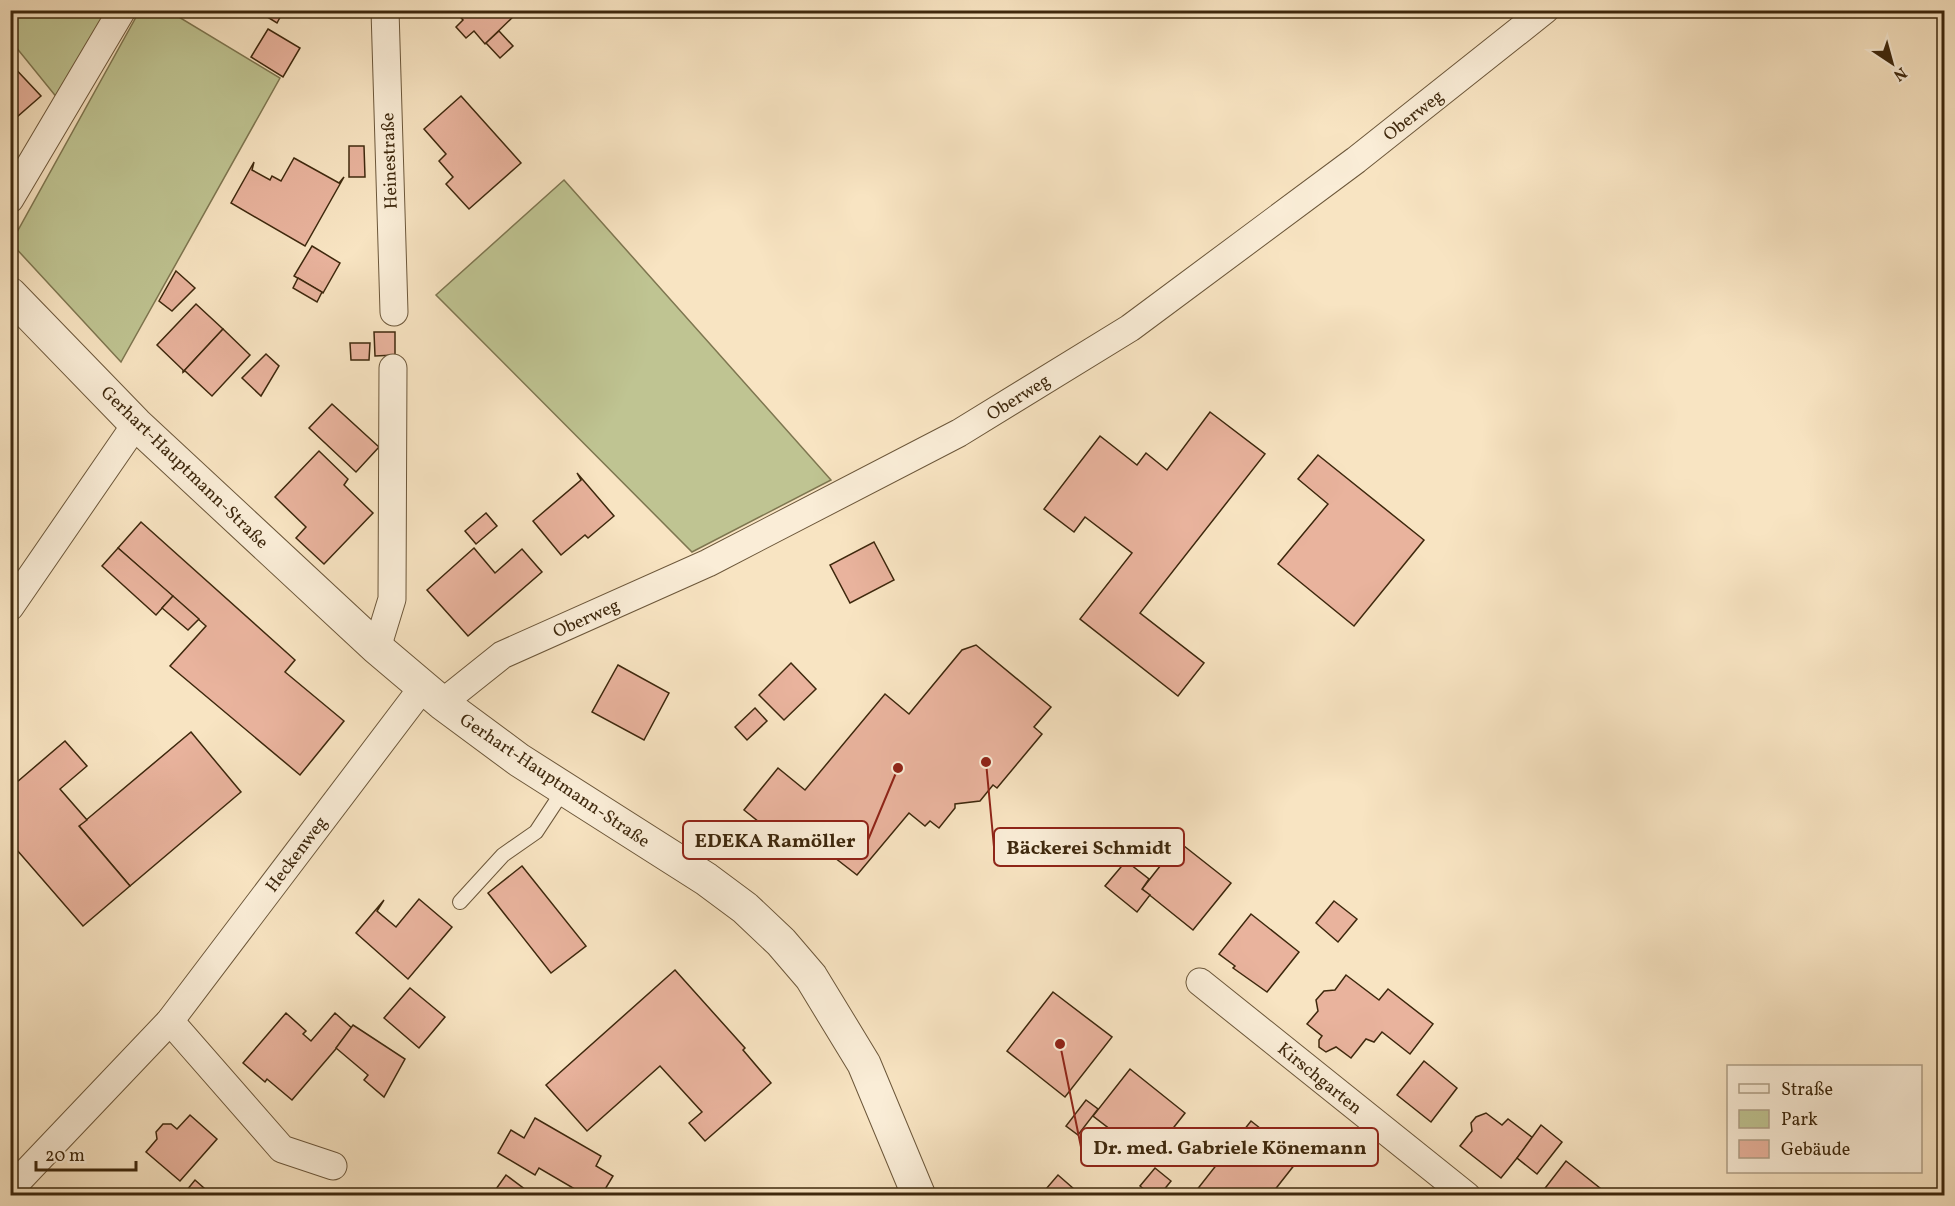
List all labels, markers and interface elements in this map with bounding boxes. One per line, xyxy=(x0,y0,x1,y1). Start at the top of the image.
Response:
north arrow xyxy=(1862,33,1922,93)
text: N xyxy=(1888,61,1911,86)
street label: Oberweg xyxy=(1378,85,1449,148)
street label: Heinestraße xyxy=(376,112,405,210)
street label: Oberweg xyxy=(982,369,1055,428)
street label: Gerhart-Hauptmann-Straße xyxy=(94,381,273,555)
street label: Oberweg xyxy=(549,594,624,645)
street label: Gerhart-Hauptmann-Straße xyxy=(454,708,654,854)
street label: Heckenweg xyxy=(260,812,334,898)
callout: EDEKA Ramöller xyxy=(683,821,868,859)
text: EDEKA Ramöller xyxy=(694,828,856,856)
callout: Bäckerei Schmidt xyxy=(994,828,1184,866)
text: Bäckerei Schmidt xyxy=(1006,835,1172,863)
street label: Kirschgarten xyxy=(1271,1037,1367,1121)
legend xyxy=(1727,1065,1922,1173)
text: Straße xyxy=(1781,1078,1833,1103)
text: Park xyxy=(1781,1108,1818,1133)
callout: Dr. med. Gabriele Könemann xyxy=(1081,1128,1378,1166)
scale bar xyxy=(36,1134,136,1172)
text: Dr. med. Gabriele Könemann xyxy=(1093,1135,1367,1163)
text: Gebäude xyxy=(1781,1138,1850,1163)
text: 20 m xyxy=(45,1144,85,1169)

